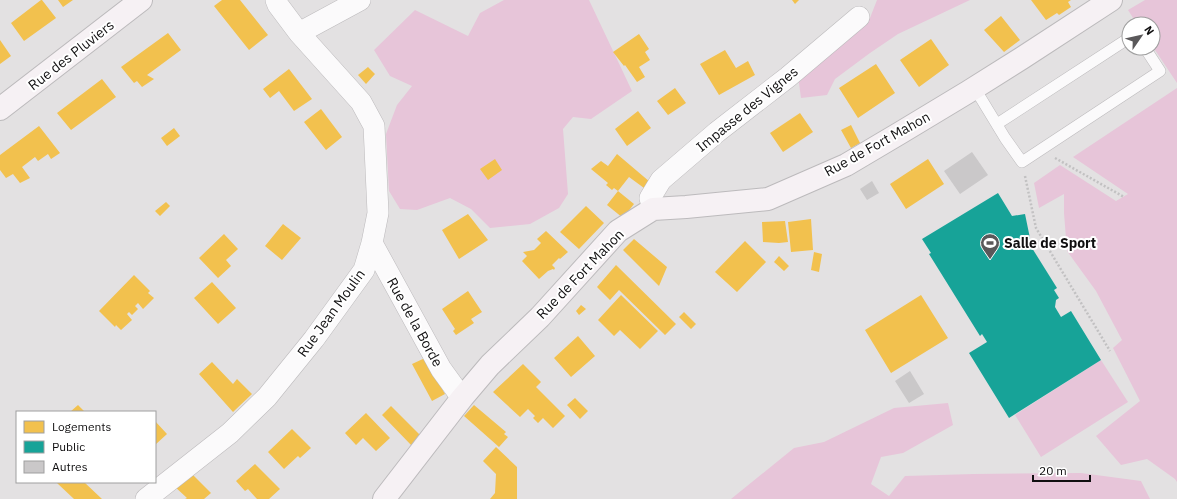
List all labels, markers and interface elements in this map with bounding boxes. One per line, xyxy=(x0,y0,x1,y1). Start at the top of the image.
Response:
street label: Rue des Pluviers xyxy=(24,16,118,94)
north arrow xyxy=(1121,16,1161,56)
text: N xyxy=(1141,23,1157,38)
street label: Impasse des Vignes xyxy=(692,62,802,156)
street label: Rue de Fort Mahon xyxy=(821,107,933,181)
street label: Rue de Fort Mahon xyxy=(532,225,628,323)
sports icon: Salle de Sport xyxy=(979,232,1001,260)
place label: Salle de Sport xyxy=(1004,234,1096,252)
street label: Rue Jean Moulin xyxy=(293,266,369,360)
street label: Rue de la Borde xyxy=(383,274,447,370)
legend xyxy=(16,411,156,483)
text: Logements xyxy=(52,419,112,434)
text: Public xyxy=(52,439,85,454)
scale bar xyxy=(1033,457,1090,483)
text: Autres xyxy=(52,459,88,474)
text: 20 m xyxy=(1039,463,1067,478)

